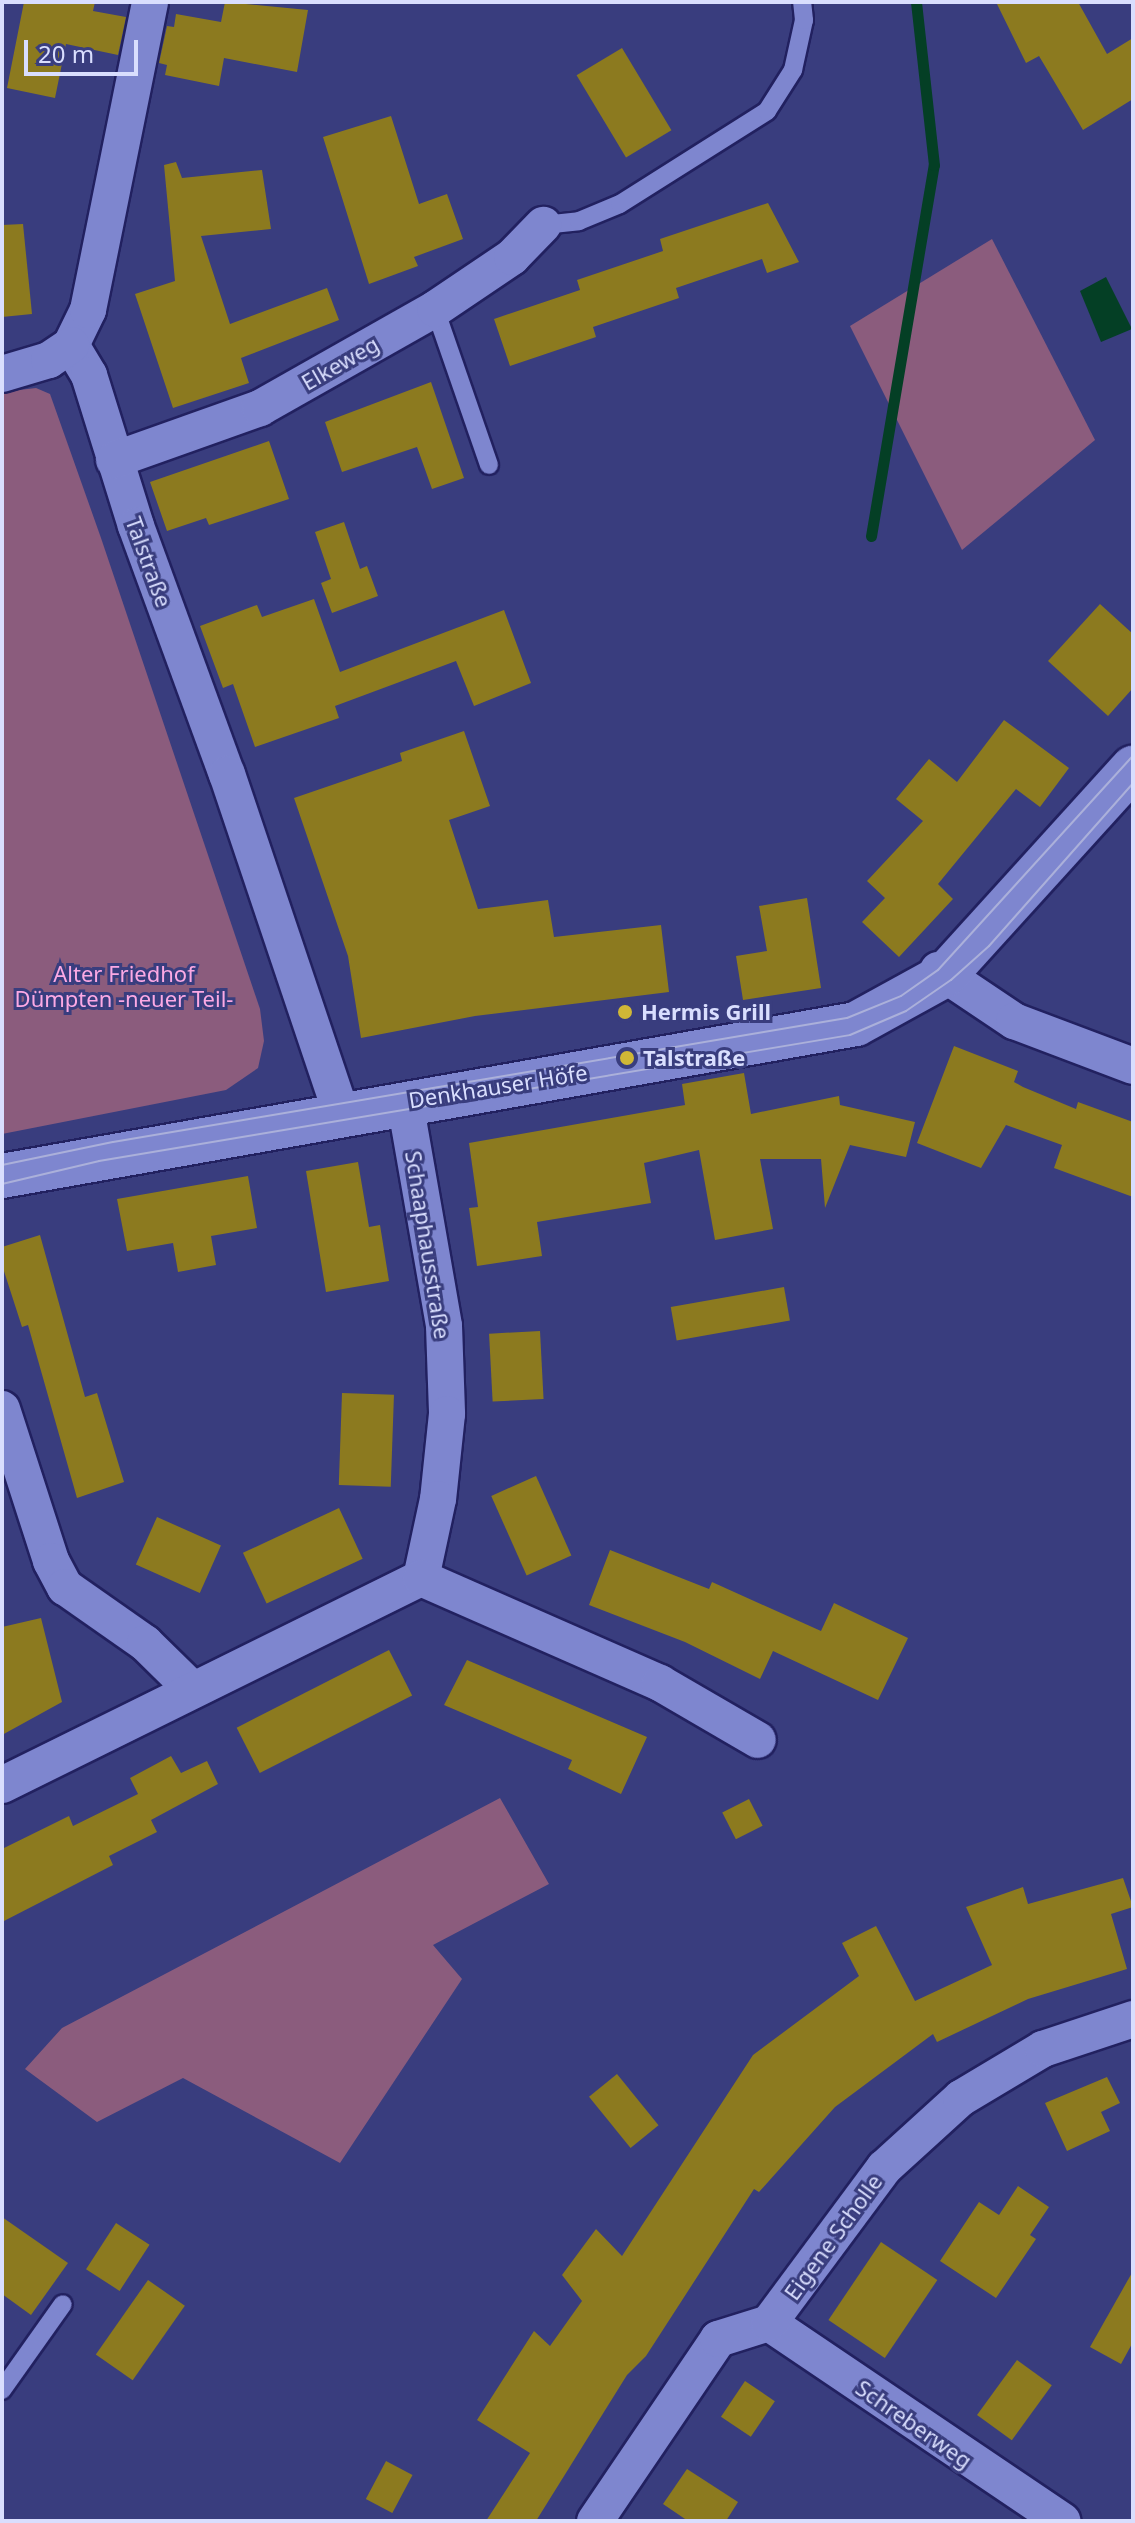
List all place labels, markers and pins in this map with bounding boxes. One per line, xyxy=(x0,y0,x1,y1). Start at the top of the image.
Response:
place label: Hermis Grill xyxy=(641,999,771,1025)
marker: Hermis Grill xyxy=(616,1003,634,1021)
place label: Talstraße xyxy=(643,1045,745,1071)
marker: Talstraße xyxy=(618,1049,636,1067)

